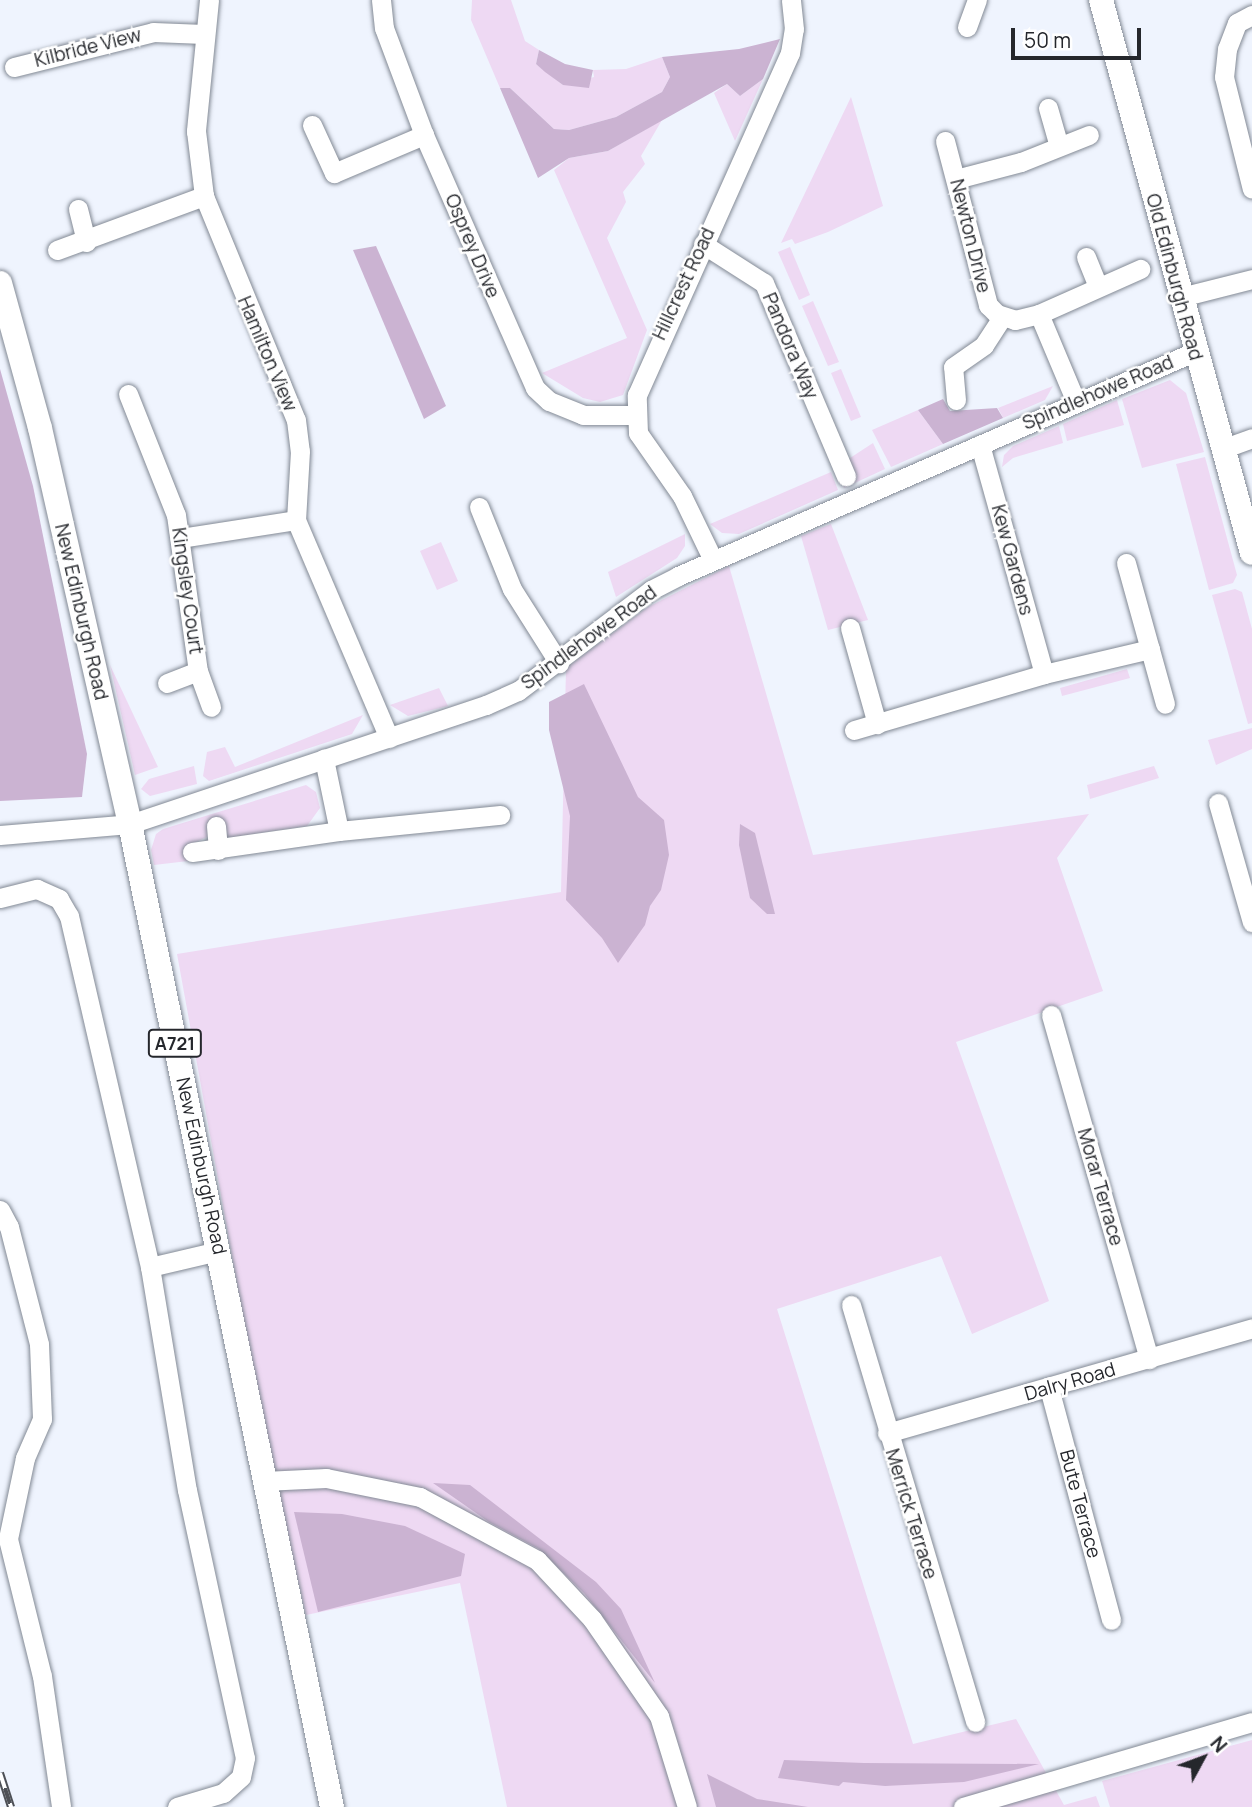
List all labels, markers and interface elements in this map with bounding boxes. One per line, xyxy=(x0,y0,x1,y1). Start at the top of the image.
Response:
scale bar xyxy=(1014,14,1144,58)
street label: Kilbride View xyxy=(32,24,144,72)
text: 50 m xyxy=(1024,26,1071,54)
street label: Newton Drive xyxy=(945,177,995,295)
street label: Osprey Drive xyxy=(440,191,504,301)
street label: Old Edinburgh Road xyxy=(1141,191,1207,363)
street label: Hillcrest Road xyxy=(648,224,720,344)
street label: Pandora Way xyxy=(757,290,823,402)
street label: Hamilton View xyxy=(232,293,302,415)
street label: Spindlehowe Road xyxy=(1019,351,1177,435)
street label: Kew Gardens xyxy=(986,502,1038,618)
street label: New Edinburgh Road xyxy=(50,522,112,702)
street label: Kingsley Court xyxy=(167,526,207,656)
street label: Spindlehowe Road xyxy=(517,581,661,695)
road number: A721 xyxy=(147,1028,203,1058)
street label: New Edinburgh Road xyxy=(171,1075,231,1257)
street label: Morar Terrace xyxy=(1072,1126,1128,1248)
street label: Dalry Road xyxy=(1022,1358,1118,1406)
street label: Merrick Terrace xyxy=(880,1446,942,1582)
street label: Bute Terrace xyxy=(1055,1447,1105,1561)
north arrow xyxy=(1168,1723,1238,1793)
text: N xyxy=(1205,1731,1233,1758)

